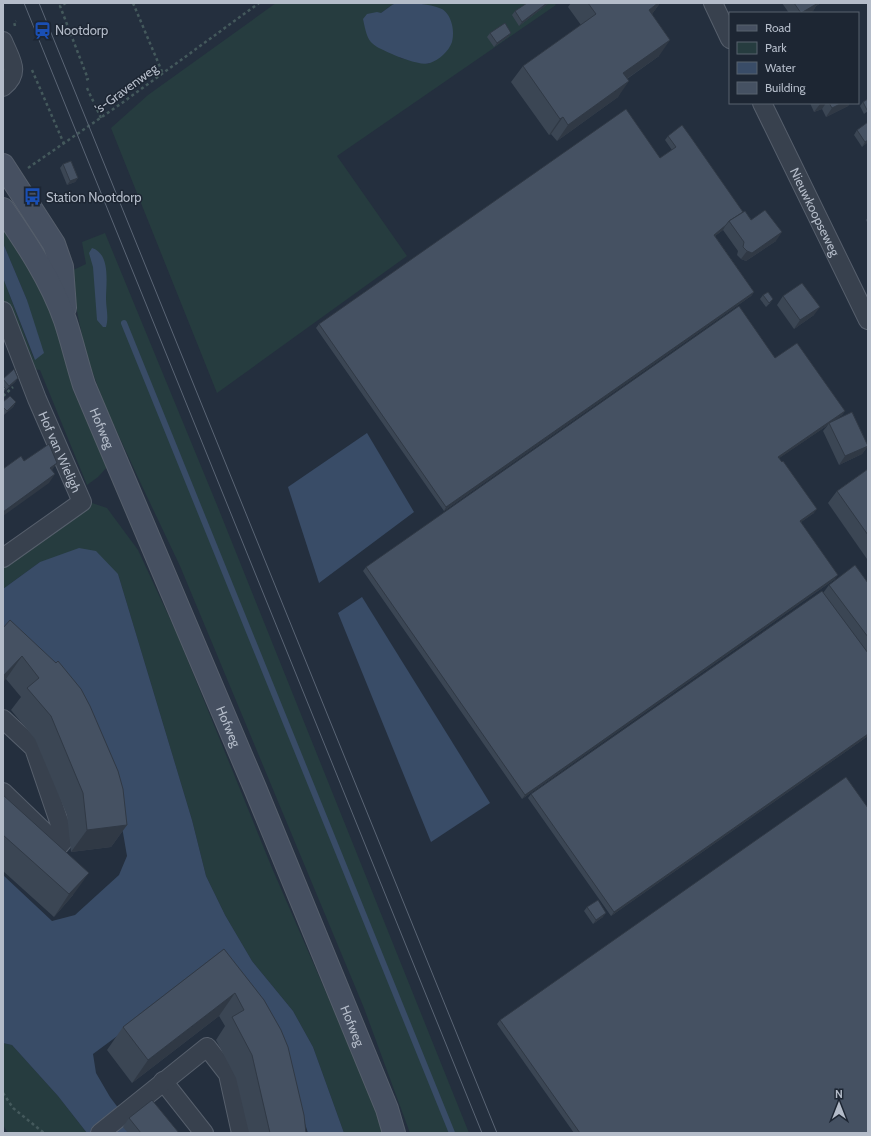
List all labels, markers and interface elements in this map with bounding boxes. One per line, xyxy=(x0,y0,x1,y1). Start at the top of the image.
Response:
legend xyxy=(729,12,859,104)
station icon: Nootdorp xyxy=(32,20,52,40)
text: Road xyxy=(765,20,791,35)
place label: Nootdorp xyxy=(55,22,108,38)
text: Park xyxy=(765,40,787,55)
street label: 's-Gravenweg xyxy=(91,59,161,116)
text: Water xyxy=(765,60,796,75)
text: Building xyxy=(765,80,807,95)
street label: Nieuwkoopseweg xyxy=(787,165,844,259)
bus stop icon: Station Nootdorp xyxy=(23,187,43,207)
place label: Station Nootdorp xyxy=(46,189,142,205)
street label: Hofweg xyxy=(87,405,118,451)
street label: Hof van Wieligh xyxy=(35,409,85,495)
street label: Hofweg xyxy=(213,703,245,750)
street label: Hofweg xyxy=(337,1003,368,1049)
north arrow xyxy=(819,1084,859,1124)
text: N xyxy=(835,1087,843,1101)

